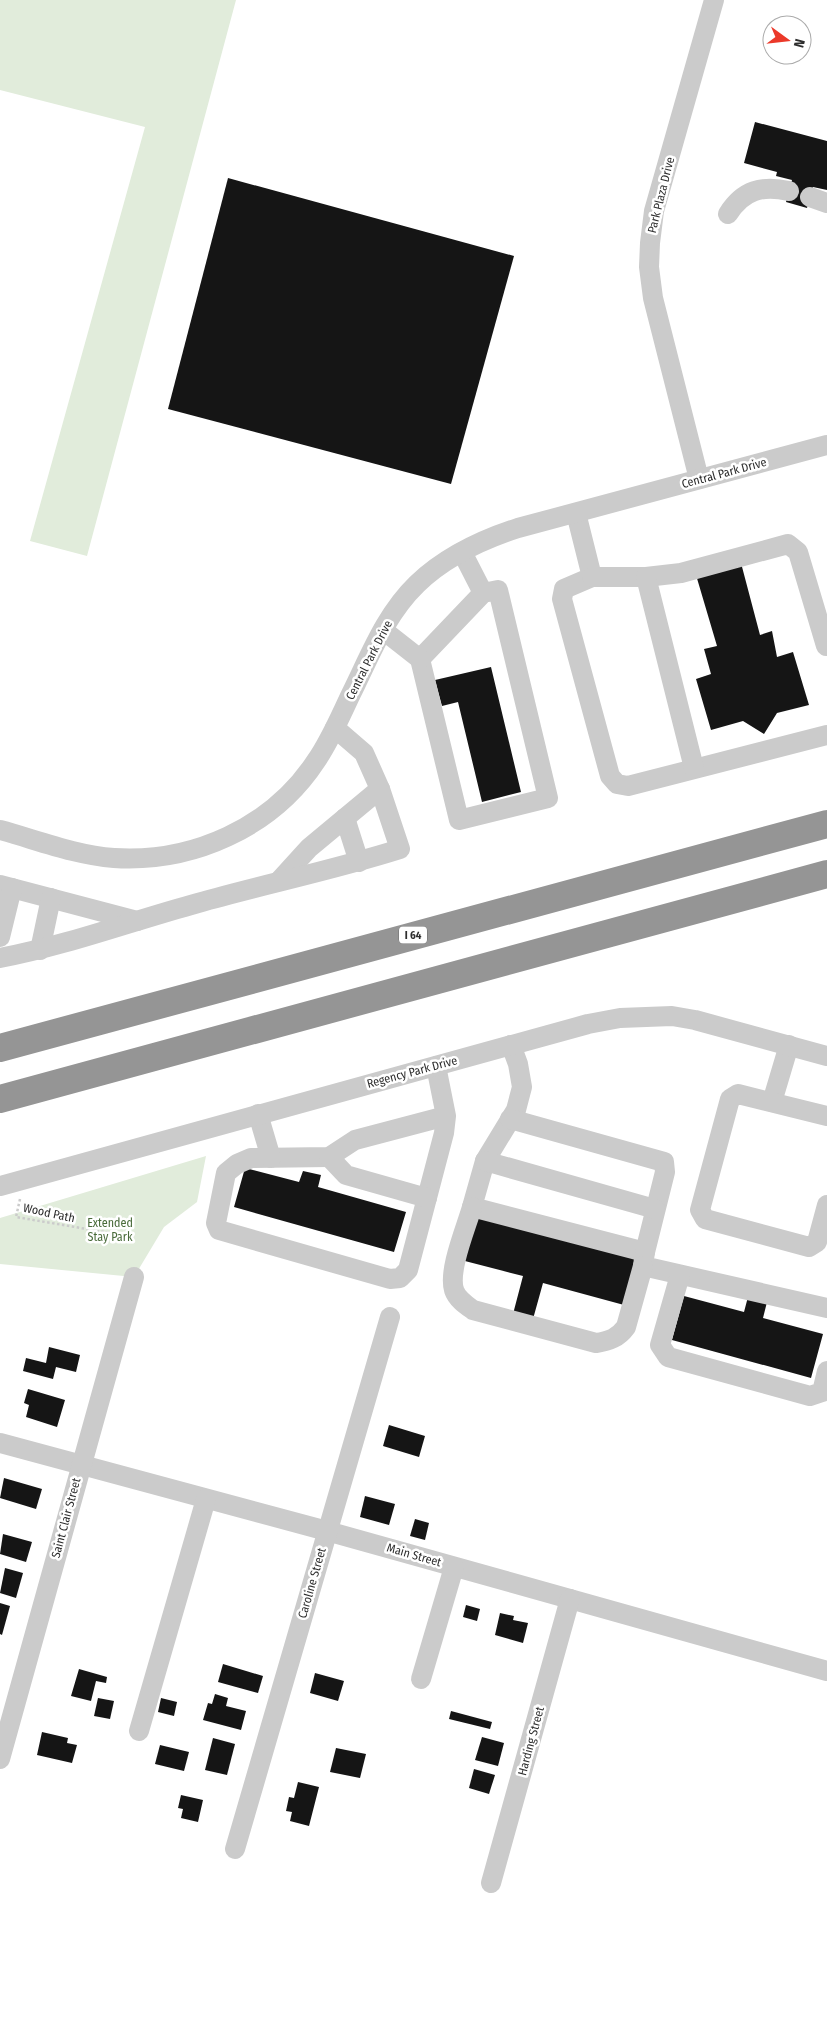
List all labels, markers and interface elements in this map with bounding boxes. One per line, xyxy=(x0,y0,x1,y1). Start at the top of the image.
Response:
north arrow xyxy=(762,15,812,65)
text: N xyxy=(790,37,808,49)
street label: Park Plaza Drive xyxy=(645,155,677,235)
street label: Central Park Drive xyxy=(680,455,768,491)
street label: Central Park Drive xyxy=(343,618,395,702)
road number: I 64 xyxy=(399,926,427,944)
street label: Regency Park Drive xyxy=(365,1053,459,1091)
street label: Wood Path xyxy=(22,1201,76,1225)
park label: Extended Stay Park xyxy=(87,1216,133,1244)
street label: Saint Clair Street xyxy=(49,1476,83,1560)
street label: Main Street xyxy=(385,1541,443,1569)
street label: Caroline Street xyxy=(295,1546,329,1620)
street label: Harding Street xyxy=(515,1705,547,1777)

